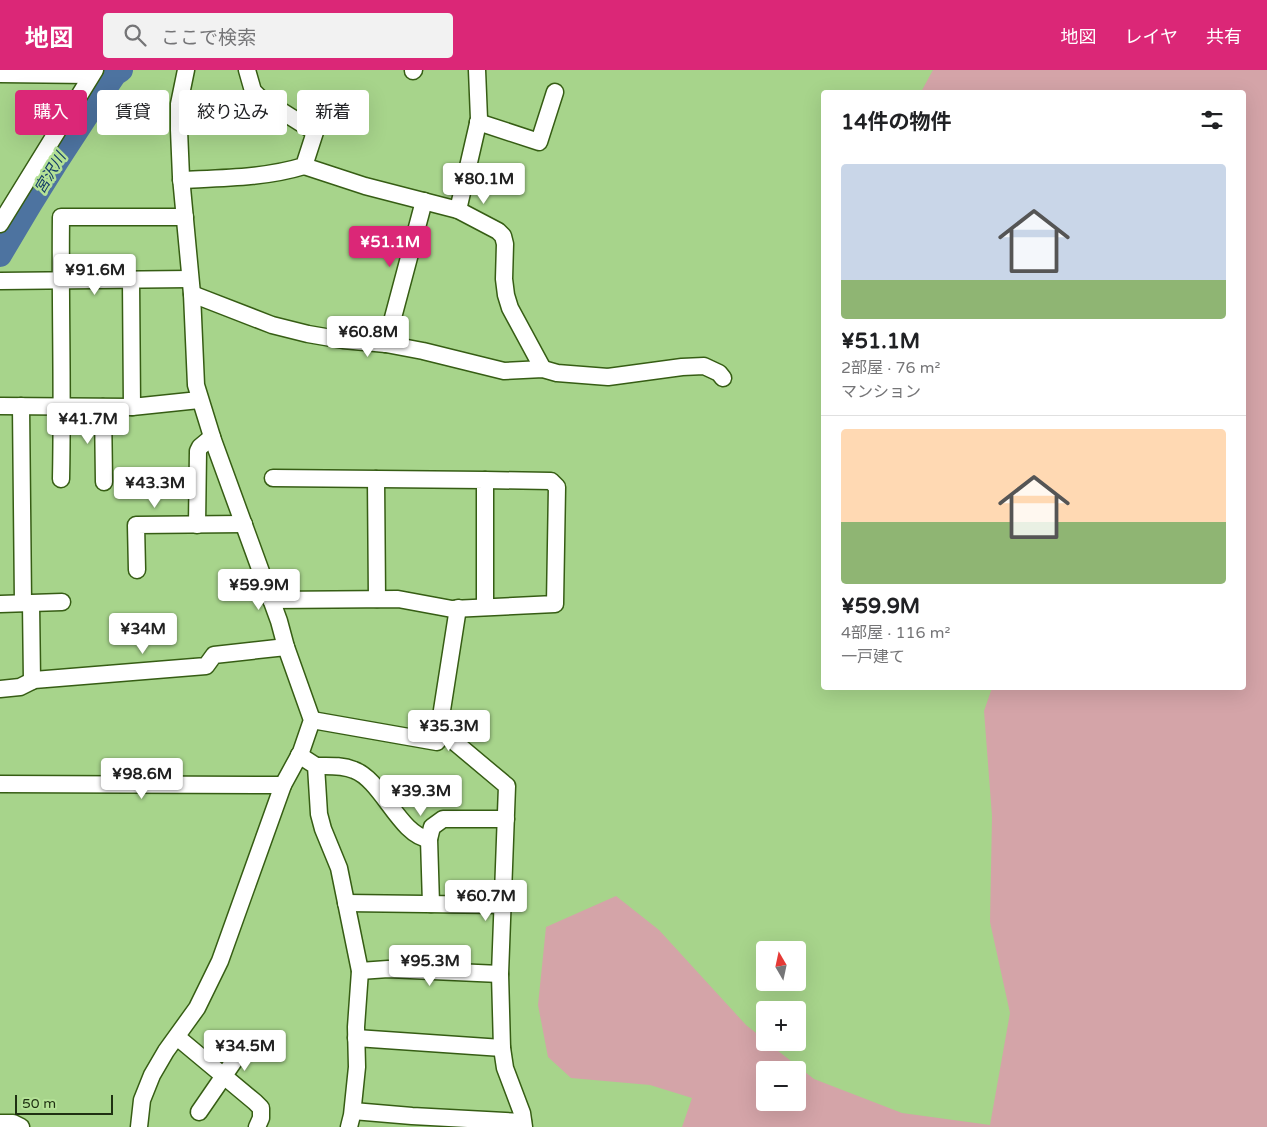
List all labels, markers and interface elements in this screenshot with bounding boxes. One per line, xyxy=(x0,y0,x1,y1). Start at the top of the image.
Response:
search box xyxy=(103,13,453,58)
icon: search xyxy=(121,21,149,49)
text: 地図 xyxy=(25,24,73,53)
text: 地図 xyxy=(1061,26,1097,48)
text: レイヤ xyxy=(1125,26,1178,48)
text: 共有 xyxy=(1206,26,1242,48)
text: ここで検索 xyxy=(161,27,256,49)
chip: 購入 xyxy=(15,90,87,135)
chip: 賃貸 xyxy=(97,90,169,135)
chip: 絞り込み xyxy=(179,90,287,135)
chip: 新着 xyxy=(297,90,369,135)
icon: filters xyxy=(1198,106,1226,134)
text: 14件の物件 xyxy=(841,110,951,135)
water label: 宮沢川 xyxy=(31,147,70,197)
pin: ¥80.1M xyxy=(443,162,525,205)
text: ¥80.1M xyxy=(454,169,514,189)
icon: home xyxy=(989,196,1079,286)
pin: ¥51.1M xyxy=(349,226,431,268)
text: ¥51.1M xyxy=(360,232,420,252)
pin: ¥91.6M xyxy=(54,254,136,296)
text: ¥91.6M xyxy=(65,260,125,280)
pin: ¥60.8M xyxy=(327,316,409,358)
text: ¥60.8M xyxy=(338,322,398,342)
text: ¥51.1M xyxy=(841,329,920,354)
text: 2部屋 · 76 m² xyxy=(841,358,940,378)
text: マンション xyxy=(841,382,921,402)
pin: ¥41.7M xyxy=(47,402,129,445)
text: ¥41.7M xyxy=(58,409,118,429)
icon: home xyxy=(989,462,1079,552)
pin: ¥43.3M xyxy=(114,466,196,509)
text: ¥43.3M xyxy=(125,473,185,493)
pin: ¥59.9M xyxy=(218,568,300,611)
text: ¥59.9M xyxy=(229,575,289,595)
text: ¥59.9M xyxy=(841,594,920,619)
pin: ¥34M xyxy=(113,612,173,655)
text: ¥34M xyxy=(120,619,166,639)
text: 4部屋 · 116 m² xyxy=(841,623,950,643)
text: 一戸建て xyxy=(841,647,905,667)
pin: ¥35.3M xyxy=(408,710,490,752)
text: ¥35.3M xyxy=(419,716,479,736)
pin: ¥98.6M xyxy=(101,758,183,800)
text: ¥98.6M xyxy=(112,764,172,784)
pin: ¥39.3M xyxy=(380,774,462,817)
text: ¥39.3M xyxy=(391,781,451,801)
pin: ¥60.7M xyxy=(445,880,527,922)
text: ¥60.7M xyxy=(456,886,516,906)
north arrow xyxy=(756,941,806,991)
map controls xyxy=(756,941,806,1111)
pin: ¥95.3M xyxy=(389,944,471,987)
text: ¥95.3M xyxy=(400,951,460,971)
button: + xyxy=(756,1001,806,1051)
pin: ¥34.5M xyxy=(204,1030,286,1072)
text: ¥34.5M xyxy=(215,1036,275,1056)
button: − xyxy=(756,1061,806,1111)
scale bar xyxy=(15,1092,112,1115)
text: 50 m xyxy=(22,1095,56,1112)

